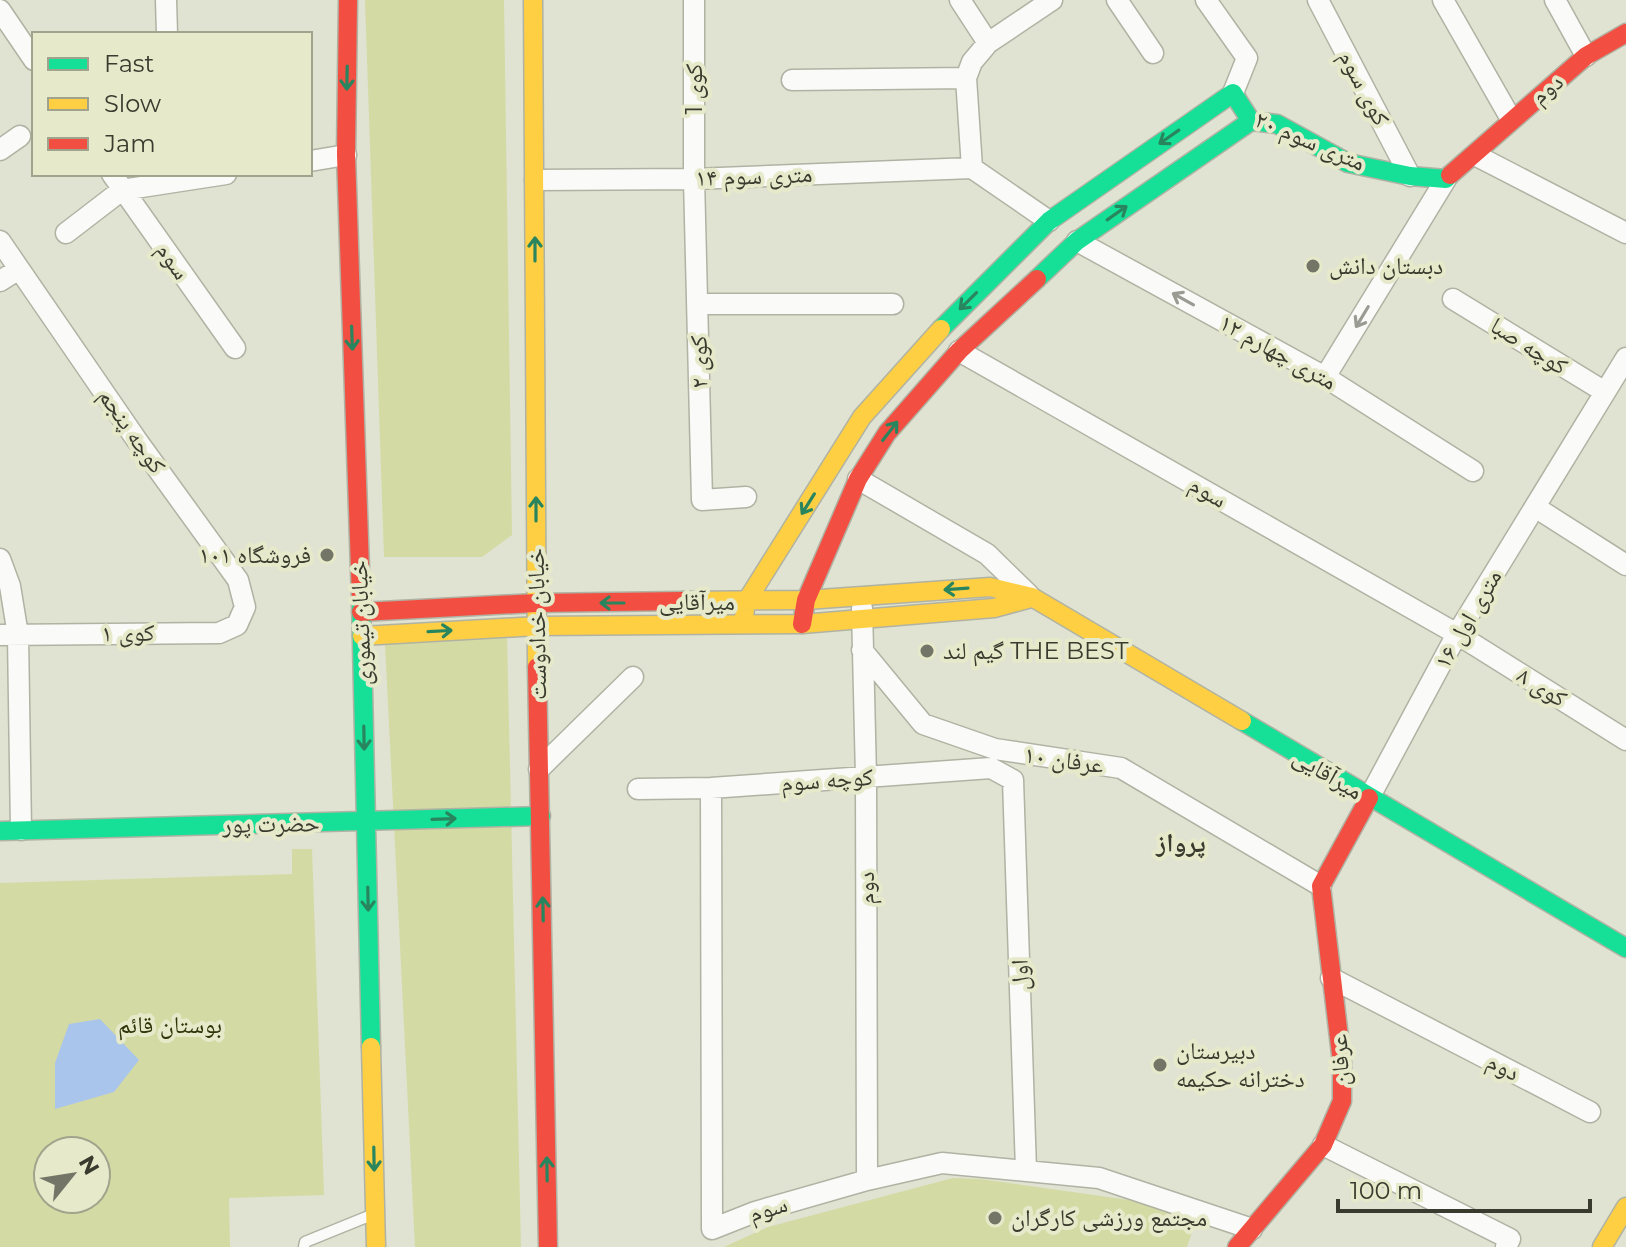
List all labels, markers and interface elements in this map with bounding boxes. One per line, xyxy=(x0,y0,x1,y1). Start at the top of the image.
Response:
legend xyxy=(32,32,312,176)
street label: کوی سوم xyxy=(1331,45,1396,131)
text: Fast xyxy=(104,49,155,78)
street label: کوی 1 xyxy=(679,63,708,114)
one-way arrow xyxy=(340,64,355,91)
street label: دوم xyxy=(1525,67,1570,112)
text: Slow xyxy=(104,89,161,118)
street label: ۲۰ متری سوم xyxy=(1250,104,1370,179)
text: Jam xyxy=(103,129,156,158)
one-way arrow xyxy=(1158,129,1180,145)
street label: ۱۴ متری سوم xyxy=(695,159,813,194)
one-way arrow xyxy=(1106,205,1128,221)
one-way arrow xyxy=(527,236,543,263)
street label: سوم xyxy=(149,237,196,286)
place label: دبستان دانش xyxy=(1329,251,1443,280)
marker: دبستان دانش xyxy=(1304,257,1322,275)
one-way arrow xyxy=(959,291,979,311)
one-way arrow xyxy=(1172,291,1195,307)
one-way arrow xyxy=(1353,305,1369,328)
street label: ۱۲ متری چهارم xyxy=(1214,307,1342,397)
street label: کوچه صبا xyxy=(1485,311,1573,381)
one-way arrow xyxy=(345,324,360,351)
street label: کوی ۲ xyxy=(684,335,713,389)
street label: کوچه پنجم xyxy=(91,382,172,480)
one-way arrow xyxy=(881,421,898,442)
street label: سوم xyxy=(1183,469,1232,516)
one-way arrow xyxy=(799,493,816,515)
one-way arrow xyxy=(528,496,544,523)
place label: فروشگاه ۱۰۱ xyxy=(199,540,311,569)
marker: فروشگاه ۱۰۱ xyxy=(318,546,336,564)
street label: خیابان خدادوست xyxy=(521,548,552,700)
street label: خیابان تیموری xyxy=(344,560,377,686)
street label: ۱۶ متری اول xyxy=(1428,564,1507,673)
one-way arrow xyxy=(943,582,969,597)
street label: میرآقایی xyxy=(659,587,735,616)
one-way arrow xyxy=(599,595,626,611)
street label: کوی ۱ xyxy=(101,618,155,647)
one-way arrow xyxy=(426,624,453,639)
place label: گیم لند THE BEST xyxy=(943,636,1129,667)
marker: گیم لند THE BEST xyxy=(918,642,936,660)
street label: کوی ۸ xyxy=(1512,660,1572,713)
one-way arrow xyxy=(357,724,372,751)
street label: عرفان ۱۰ xyxy=(1022,740,1106,779)
street label: میرآقایی xyxy=(1288,742,1368,806)
street label: کوچه سوم xyxy=(780,762,874,799)
street label: حضرت پور xyxy=(221,808,320,839)
one-way arrow xyxy=(430,811,457,826)
district label: پرواز xyxy=(1155,827,1206,859)
street label: دوم xyxy=(851,872,882,904)
one-way arrow xyxy=(360,885,376,912)
one-way arrow xyxy=(535,896,551,923)
street label: اول xyxy=(1004,959,1035,991)
park label: بوستان قائم xyxy=(118,1010,222,1041)
street label: عرفان xyxy=(1324,1033,1355,1087)
place label: دبیرستان دخترانه حکیمه xyxy=(1176,1036,1305,1093)
street label: دوم xyxy=(1481,1046,1524,1089)
marker: دبیرستان دخترانه حکیمه xyxy=(1151,1056,1169,1074)
north arrow xyxy=(32,1135,112,1215)
one-way arrow xyxy=(367,1145,382,1172)
text: N xyxy=(73,1151,105,1180)
one-way arrow xyxy=(539,1156,555,1183)
scale bar xyxy=(1338,1163,1590,1213)
text: 100 m xyxy=(1350,1176,1422,1205)
street label: سوم xyxy=(745,1189,791,1230)
place label: مجتمع ورزشی کارگران xyxy=(1011,1203,1207,1233)
marker: مجتمع ورزشی کارگران xyxy=(986,1209,1004,1227)

